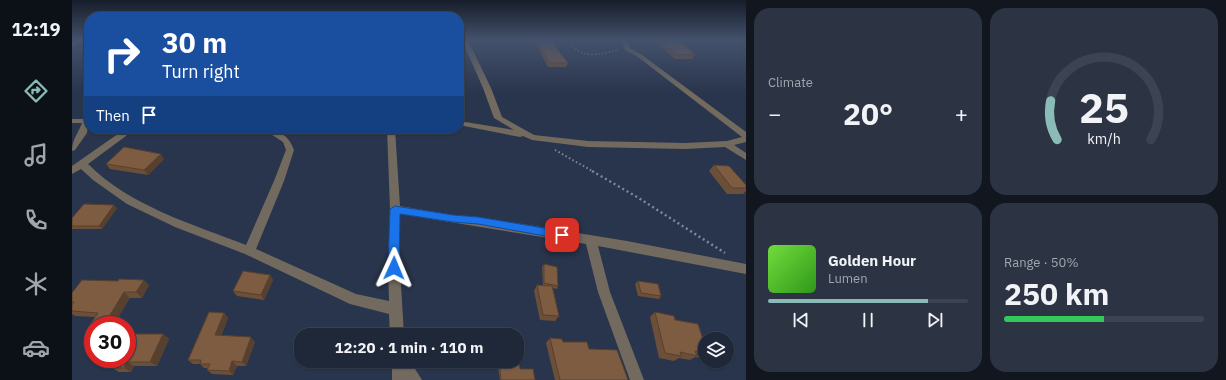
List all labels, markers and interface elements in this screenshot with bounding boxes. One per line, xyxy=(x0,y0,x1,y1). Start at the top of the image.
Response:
text: 12:19 xyxy=(11,18,61,41)
text: 30 m xyxy=(162,24,227,61)
icon: right xyxy=(96,28,148,80)
text: Turn right xyxy=(162,60,240,83)
text: Climate xyxy=(768,74,813,91)
icon: directions xyxy=(22,77,50,105)
text: 25 xyxy=(1079,79,1129,133)
text: 20° xyxy=(843,94,893,133)
text: − xyxy=(768,99,781,128)
text: + xyxy=(955,99,968,128)
icon: arrive xyxy=(138,104,160,126)
text: Then xyxy=(96,106,130,125)
text: km/h xyxy=(1087,128,1121,147)
icon: music xyxy=(22,141,50,169)
icon: phone xyxy=(22,206,50,234)
pin xyxy=(545,218,579,252)
icon: arrive xyxy=(551,224,573,246)
position arrow xyxy=(373,247,415,289)
text: Golden Hour xyxy=(828,251,916,270)
text: Range · 50% xyxy=(1004,254,1078,271)
icon: climate xyxy=(22,270,50,298)
text: Lumen xyxy=(828,270,868,287)
text: 250 km xyxy=(1004,274,1109,313)
icon: previous xyxy=(790,309,812,331)
icon: pause xyxy=(857,309,879,331)
icon: next xyxy=(924,309,946,331)
speed limit sign: 30 xyxy=(84,316,136,368)
map controls xyxy=(698,332,734,368)
button: layers xyxy=(698,332,734,368)
icon: car xyxy=(22,334,50,362)
text: 12:20 · 1 min · 110 m xyxy=(335,338,483,357)

